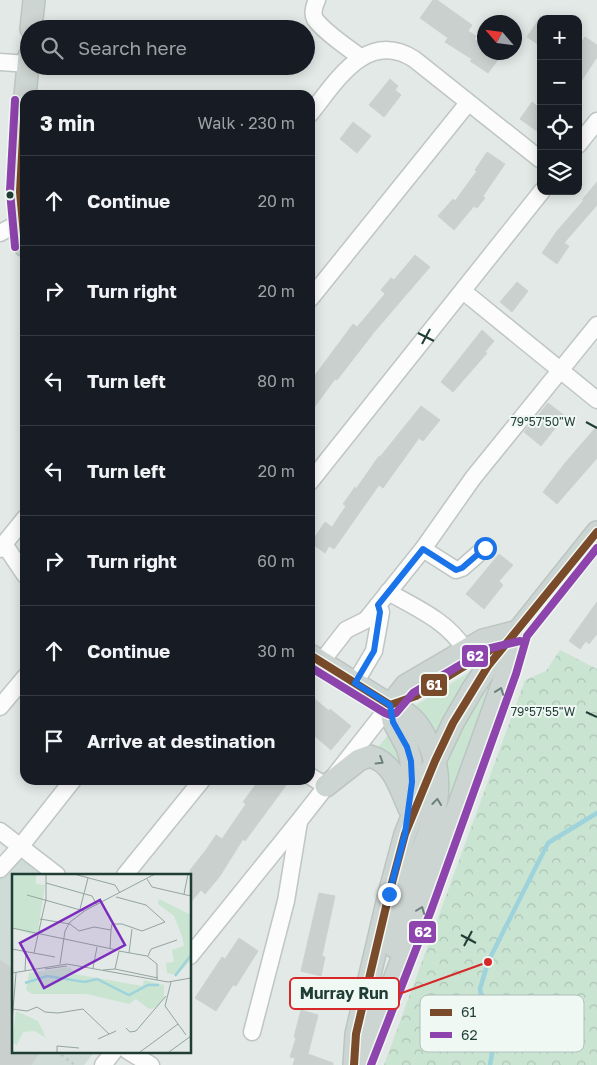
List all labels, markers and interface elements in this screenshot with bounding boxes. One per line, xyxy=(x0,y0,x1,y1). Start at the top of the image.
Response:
north arrow xyxy=(477,15,522,60)
map controls xyxy=(537,15,582,195)
button: + xyxy=(537,15,582,60)
search box xyxy=(20,20,315,75)
icon: search xyxy=(38,34,66,62)
text: Search here xyxy=(78,36,187,59)
button: − xyxy=(537,60,582,105)
button: locate xyxy=(537,105,582,150)
text: 3 min xyxy=(40,110,95,136)
text: Walk · 230 m xyxy=(198,113,295,133)
button: layers xyxy=(537,150,582,195)
icon: ahead xyxy=(40,187,68,215)
text: Continue xyxy=(87,189,170,212)
unlabelled marker xyxy=(5,190,15,200)
text: 20 m xyxy=(258,191,295,211)
icon: right xyxy=(40,277,68,305)
text: Turn right xyxy=(87,279,177,302)
text: 20 m xyxy=(258,281,295,301)
icon: left xyxy=(40,367,68,395)
text: Turn left xyxy=(87,369,166,392)
text: 80 m xyxy=(257,371,295,391)
text: 79°57'50"W xyxy=(510,414,576,429)
icon: left xyxy=(40,457,68,485)
text: Turn left xyxy=(87,459,166,482)
text: 20 m xyxy=(258,461,295,481)
route start xyxy=(474,537,497,560)
icon: right xyxy=(40,547,68,575)
text: Turn right xyxy=(87,549,177,572)
text: 60 m xyxy=(257,551,295,571)
icon: ahead xyxy=(40,637,68,665)
text: Continue xyxy=(87,639,170,662)
text: 30 m xyxy=(258,641,295,661)
line badge: 62 xyxy=(461,644,489,668)
text: 62 xyxy=(466,647,484,664)
line badge: 61 xyxy=(420,673,448,697)
text: 61 xyxy=(426,676,442,693)
one-way arrow xyxy=(494,687,504,696)
text: 79°57'55"W xyxy=(511,704,576,719)
icon: arrive xyxy=(40,727,68,755)
text: Arrive at destination xyxy=(87,729,275,752)
one-way arrow xyxy=(375,755,384,765)
one-way arrow xyxy=(431,798,441,806)
inset map xyxy=(12,874,191,1052)
route end xyxy=(378,883,401,906)
one-way arrow xyxy=(415,906,425,915)
line badge: 62 xyxy=(408,920,437,944)
text: 62 xyxy=(414,923,432,940)
callout: Murray Run xyxy=(290,978,399,1009)
text: Murray Run xyxy=(300,983,388,1003)
legend xyxy=(420,995,584,1052)
text: 61 xyxy=(461,1003,476,1020)
text: 62 xyxy=(461,1026,478,1043)

